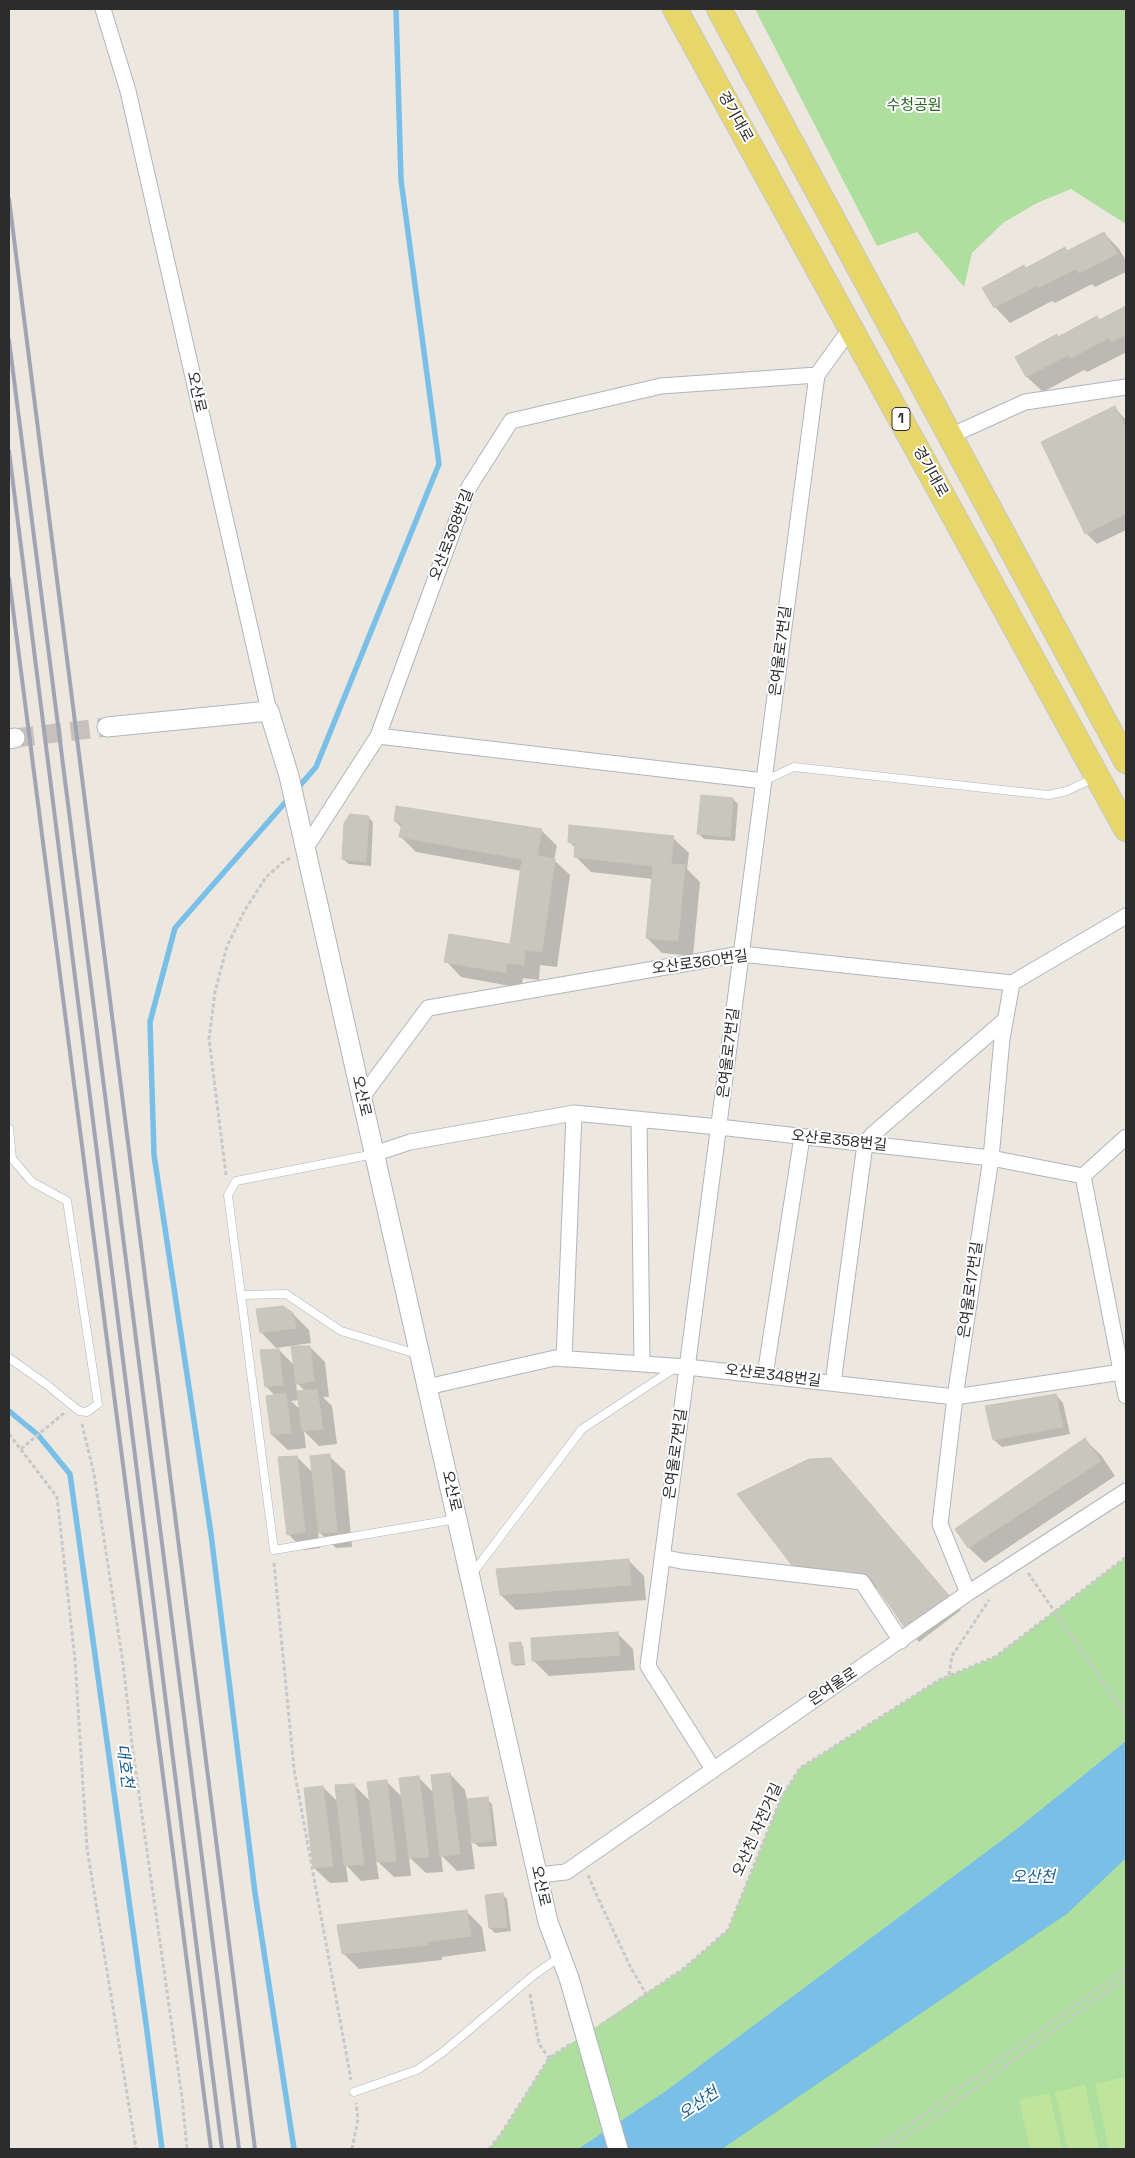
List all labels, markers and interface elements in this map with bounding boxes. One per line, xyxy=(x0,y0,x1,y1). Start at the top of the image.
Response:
street label: 경기대로 xyxy=(714,88,756,146)
park label: 수청공원 xyxy=(886,97,942,115)
street label: 오산로 xyxy=(183,370,209,414)
road number: 1 xyxy=(892,408,910,430)
street label: 경기대로 xyxy=(909,443,951,501)
street label: 오산로368번길 xyxy=(426,487,478,583)
street label: 은여울로7번길 xyxy=(767,605,795,697)
street label: 오산로360번길 xyxy=(651,947,749,979)
street label: 은여울로7번길 xyxy=(715,1007,743,1099)
street label: 오산로 xyxy=(348,1074,374,1118)
street label: 오산로358번길 xyxy=(790,1127,888,1155)
street label: 은여울로17번길 xyxy=(955,1240,987,1340)
street label: 오산로348번길 xyxy=(724,1361,822,1391)
street label: 은여울로7번길 xyxy=(661,1408,691,1500)
street label: 오산로 xyxy=(438,1469,464,1513)
street label: 은여울로 xyxy=(805,1664,861,1710)
water label: 대호천 xyxy=(111,1743,137,1789)
street label: 오산천 자전거길 xyxy=(729,1780,787,1880)
street label: 오산로 xyxy=(527,1864,553,1908)
water label: 오산천 xyxy=(1011,1868,1055,1888)
water label: 오산천 xyxy=(675,2083,723,2125)

